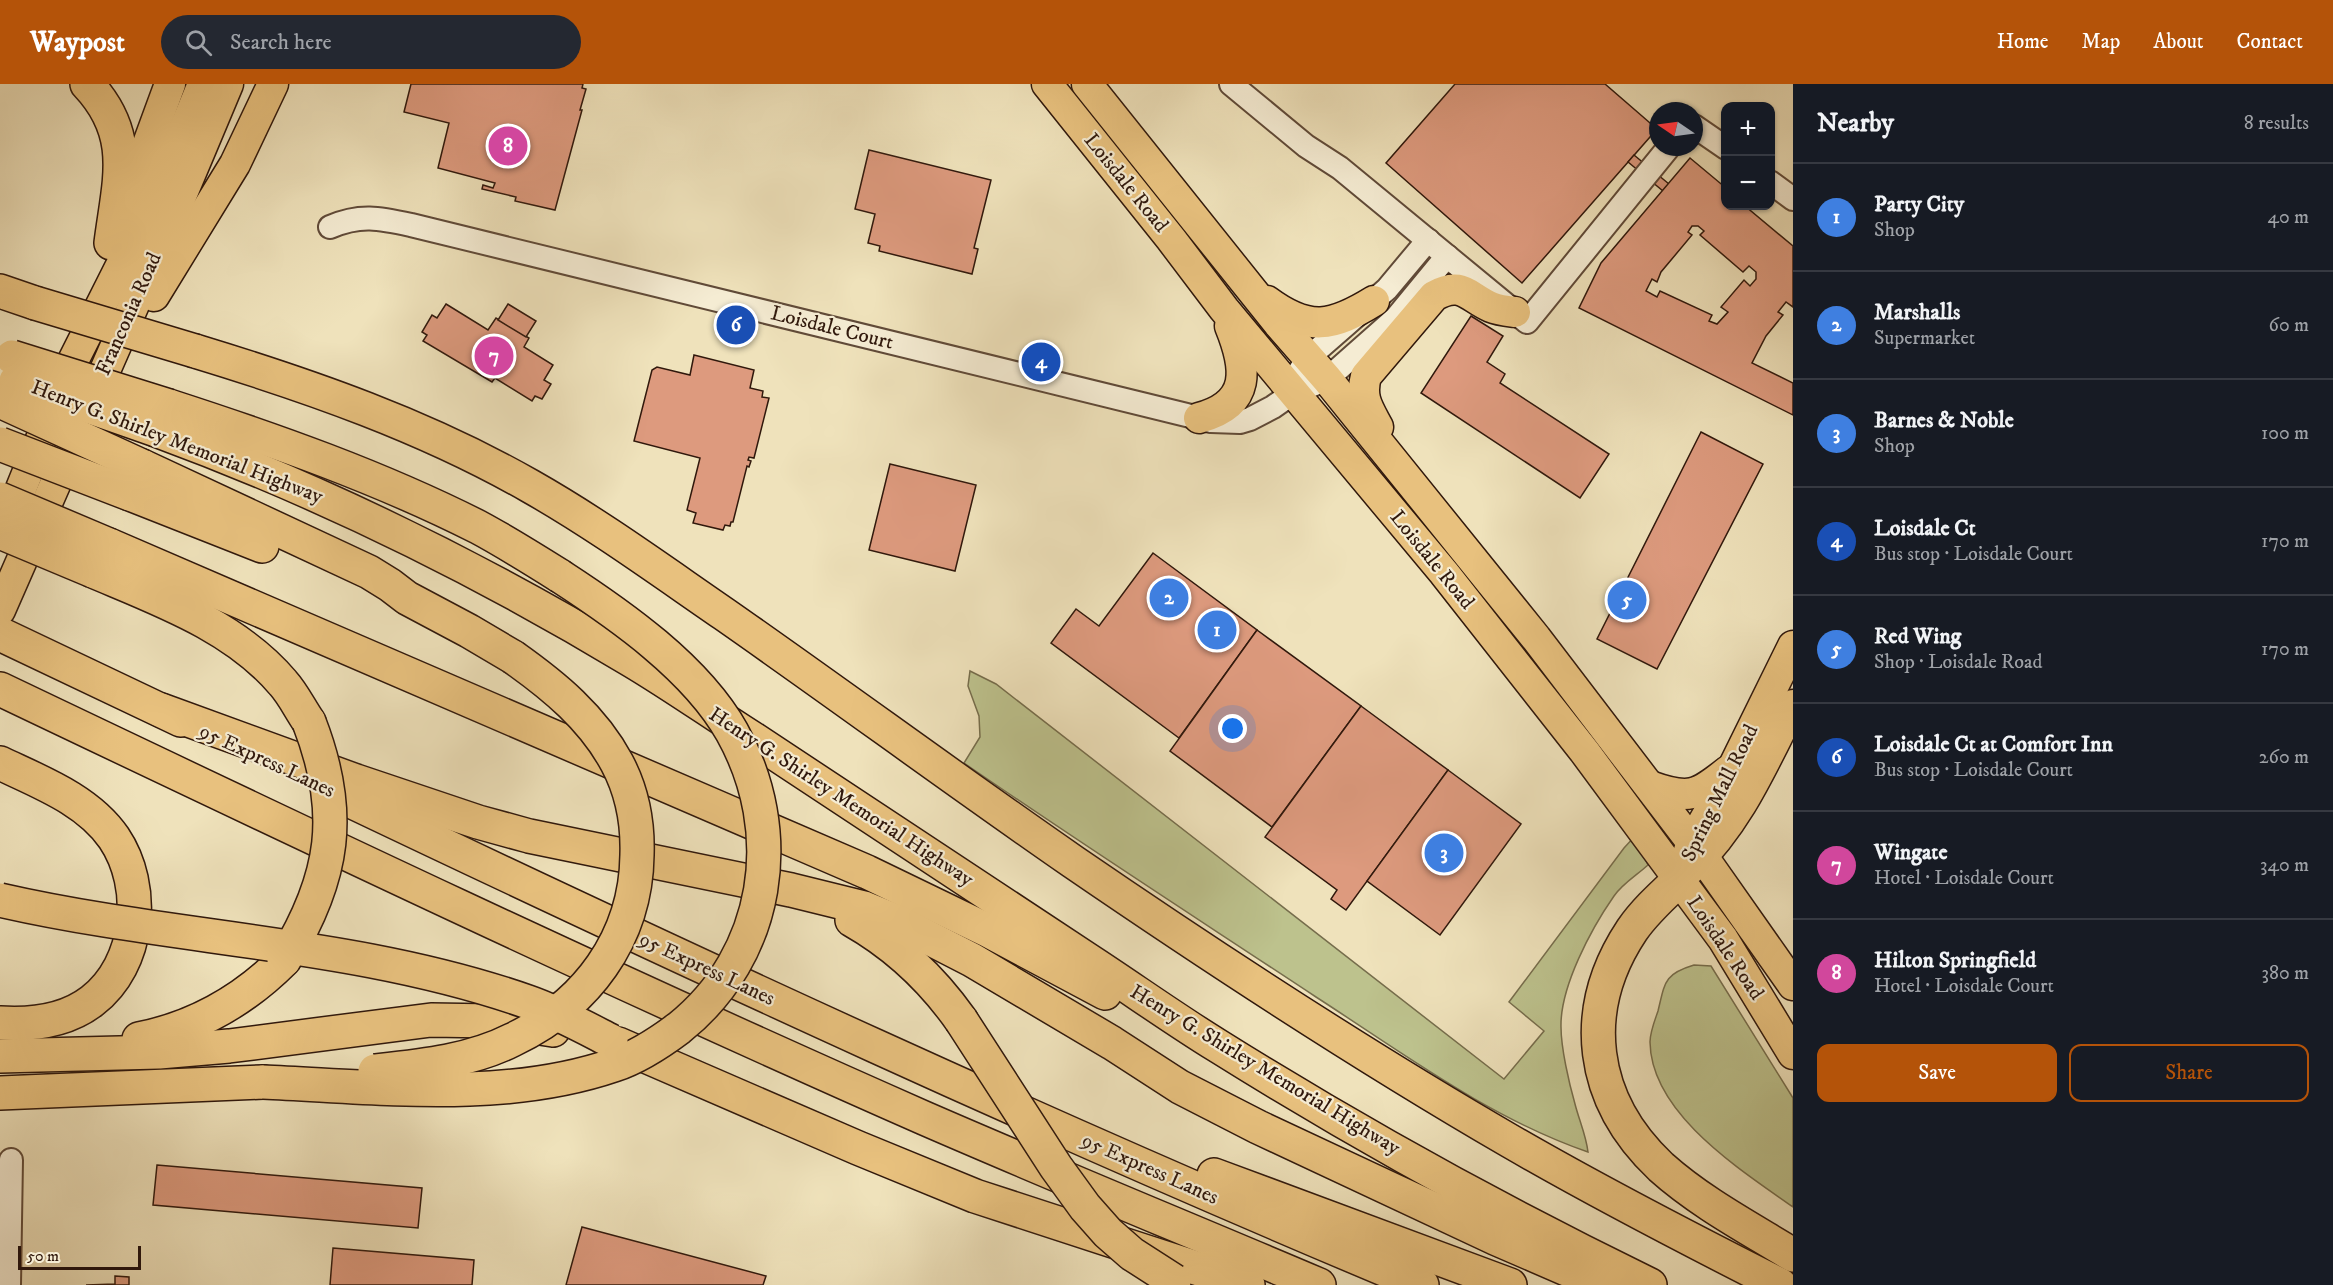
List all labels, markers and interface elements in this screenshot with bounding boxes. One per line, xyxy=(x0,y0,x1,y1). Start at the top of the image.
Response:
search box xyxy=(161,15,581,69)
text: Waypost xyxy=(30,25,125,60)
icon: search xyxy=(182,26,215,59)
text: Search here xyxy=(230,29,332,56)
text: Home xyxy=(1997,29,2049,55)
text: Map xyxy=(2082,29,2120,55)
text: About xyxy=(2153,29,2204,55)
text: Contact xyxy=(2237,29,2303,55)
north arrow xyxy=(1649,102,1703,156)
map controls xyxy=(1721,102,1775,210)
button: + xyxy=(1721,102,1775,156)
text: Nearby xyxy=(1817,107,1894,140)
text: 8 results xyxy=(2244,111,2309,136)
pin: 8 xyxy=(488,124,528,168)
street label: Loisdale Road xyxy=(1078,128,1174,238)
button: − xyxy=(1721,156,1775,210)
text: Party City xyxy=(1874,191,1964,218)
text: 1 xyxy=(1833,205,1840,230)
text: 40 m xyxy=(2267,205,2309,230)
text: Shop xyxy=(1874,218,1915,243)
street label: Franconia Road xyxy=(90,248,168,380)
text: Marshalls xyxy=(1874,299,1960,326)
street label: Loisdale Court xyxy=(768,300,896,356)
pin: 6 xyxy=(716,302,756,348)
text: 2 xyxy=(1832,313,1841,338)
text: 60 m xyxy=(2269,313,2309,338)
text: Supermarket xyxy=(1874,326,1975,351)
pin: 7 xyxy=(474,334,514,378)
pin: 4 xyxy=(1022,340,1060,384)
street label: Henry G. Shirley Memorial Highway xyxy=(27,374,328,510)
text: Barnes & Noble xyxy=(1874,407,2014,434)
text: 3 xyxy=(1833,421,1840,446)
text: 100 m xyxy=(2261,421,2309,446)
text: Shop xyxy=(1874,434,1915,459)
street label: Loisdale Road xyxy=(1384,505,1480,615)
text: Loisdale Ct xyxy=(1874,515,1976,542)
text: 4 xyxy=(1831,529,1842,554)
text: 170 m xyxy=(2261,529,2309,554)
text: Bus stop · Loisdale Court xyxy=(1874,542,2073,567)
pin: 2 xyxy=(1150,576,1188,620)
pin: 5 xyxy=(1608,578,1646,622)
pin: 1 xyxy=(1198,608,1236,652)
text: Red Wing xyxy=(1874,623,1961,650)
text: 5 xyxy=(1832,637,1841,662)
text: 170 m xyxy=(2261,637,2309,662)
text: Shop · Loisdale Road xyxy=(1874,650,2042,675)
street label: Henry G. Shirley Memorial Highway xyxy=(704,702,979,893)
your location xyxy=(1218,714,1247,743)
street label: 95 Express Lanes xyxy=(194,718,339,804)
street label: Spring Mall Road xyxy=(1676,720,1765,866)
text: Loisdale Ct at Comfort Inn xyxy=(1874,731,2113,758)
text: 6 xyxy=(1831,745,1842,770)
text: 260 m xyxy=(2259,745,2309,770)
text: Bus stop · Loisdale Court xyxy=(1874,758,2073,783)
pin: 3 xyxy=(1424,830,1464,876)
text: Wingate xyxy=(1874,839,1948,866)
text: 7 xyxy=(1831,853,1842,878)
text: 340 m xyxy=(2260,853,2309,878)
text: Hotel · Loisdale Court xyxy=(1874,866,2054,891)
street label: Loisdale Road xyxy=(1681,891,1770,1005)
street label: 95 Express Lanes xyxy=(634,926,779,1012)
text: Hilton Springfield xyxy=(1874,947,2036,974)
text: 8 xyxy=(1831,961,1842,986)
text: 380 m xyxy=(2261,961,2309,986)
text: Hotel · Loisdale Court xyxy=(1874,974,2054,999)
street label: Henry G. Shirley Memorial Highway xyxy=(1125,979,1406,1162)
button: Save xyxy=(1817,1044,2057,1102)
button: Share xyxy=(2069,1044,2309,1102)
street label: 95 Express Lanes xyxy=(1077,1127,1222,1211)
scale bar xyxy=(18,1243,141,1270)
text: 50 m xyxy=(27,1246,59,1266)

